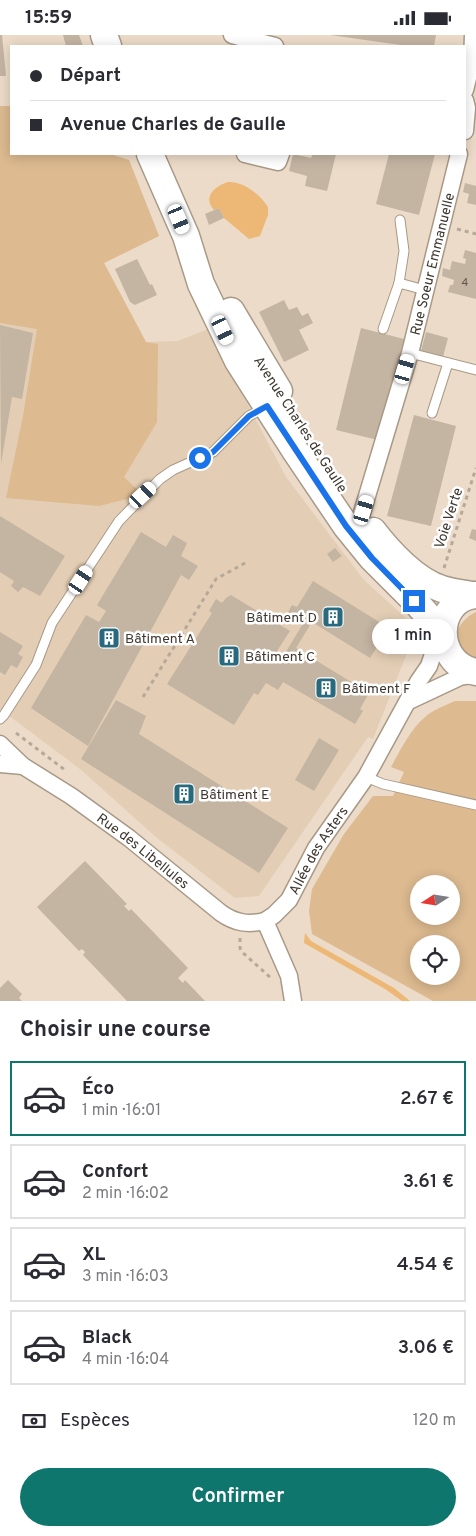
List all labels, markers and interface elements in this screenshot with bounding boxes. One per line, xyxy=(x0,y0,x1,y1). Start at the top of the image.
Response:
text: 15:59 xyxy=(25,6,72,30)
text: Départ xyxy=(60,64,121,88)
text: Avenue Charles de Gaulle xyxy=(60,113,286,137)
street label: Rue Soeur Emmanuelle xyxy=(408,191,459,337)
car xyxy=(166,202,191,236)
house number: 4 xyxy=(462,276,469,290)
car xyxy=(209,313,236,347)
street label: Avenue Charles de Gaulle xyxy=(249,353,350,496)
car xyxy=(393,353,416,385)
route start xyxy=(189,447,211,469)
car xyxy=(126,479,159,511)
street label: Voie Verte xyxy=(432,486,467,551)
car xyxy=(352,493,375,527)
car xyxy=(66,563,95,597)
route end xyxy=(403,590,425,612)
building icon: Bâtiment D xyxy=(321,605,345,629)
place label: Bâtiment D xyxy=(246,610,317,627)
callout: 1 min xyxy=(373,619,455,653)
building icon: Bâtiment A xyxy=(97,626,121,650)
text: 1 min xyxy=(394,626,432,646)
place label: Bâtiment A xyxy=(125,631,195,648)
building icon: Bâtiment C xyxy=(217,644,241,668)
place label: Bâtiment C xyxy=(245,649,315,666)
building icon: Bâtiment F xyxy=(314,676,338,700)
place label: Bâtiment F xyxy=(342,681,411,698)
building icon: Bâtiment E xyxy=(172,782,196,806)
place label: Bâtiment E xyxy=(200,787,270,804)
street label: Allée des Asters xyxy=(286,804,353,898)
street label: Rue des Libellules xyxy=(93,810,192,893)
north arrow xyxy=(410,875,460,925)
map controls xyxy=(410,875,460,985)
button: locate xyxy=(410,935,460,985)
text: Choisir une course xyxy=(20,1017,211,1044)
icon: car xyxy=(22,1076,67,1121)
text: Éco xyxy=(82,1077,114,1101)
text: 2.67 € xyxy=(400,1087,454,1111)
text: 1 min · 16:01 xyxy=(82,1101,161,1121)
icon: car xyxy=(22,1159,67,1204)
text: Confort xyxy=(82,1160,148,1184)
text: 3.61 € xyxy=(403,1170,454,1194)
text: 2 min · 16:02 xyxy=(82,1184,169,1204)
icon: car xyxy=(22,1242,67,1287)
text: XL xyxy=(82,1243,105,1267)
text: 4.54 € xyxy=(397,1253,454,1277)
text: 3 min · 16:03 xyxy=(82,1267,169,1287)
icon: car xyxy=(22,1325,67,1370)
text: Black xyxy=(82,1326,132,1350)
text: 3.06 € xyxy=(398,1336,454,1360)
text: 4 min · 16:04 xyxy=(82,1350,169,1370)
icon: cash xyxy=(20,1407,48,1435)
text: Espèces xyxy=(60,1409,130,1433)
text: 120 m xyxy=(413,1411,456,1431)
button: Confirmer xyxy=(20,1468,456,1526)

